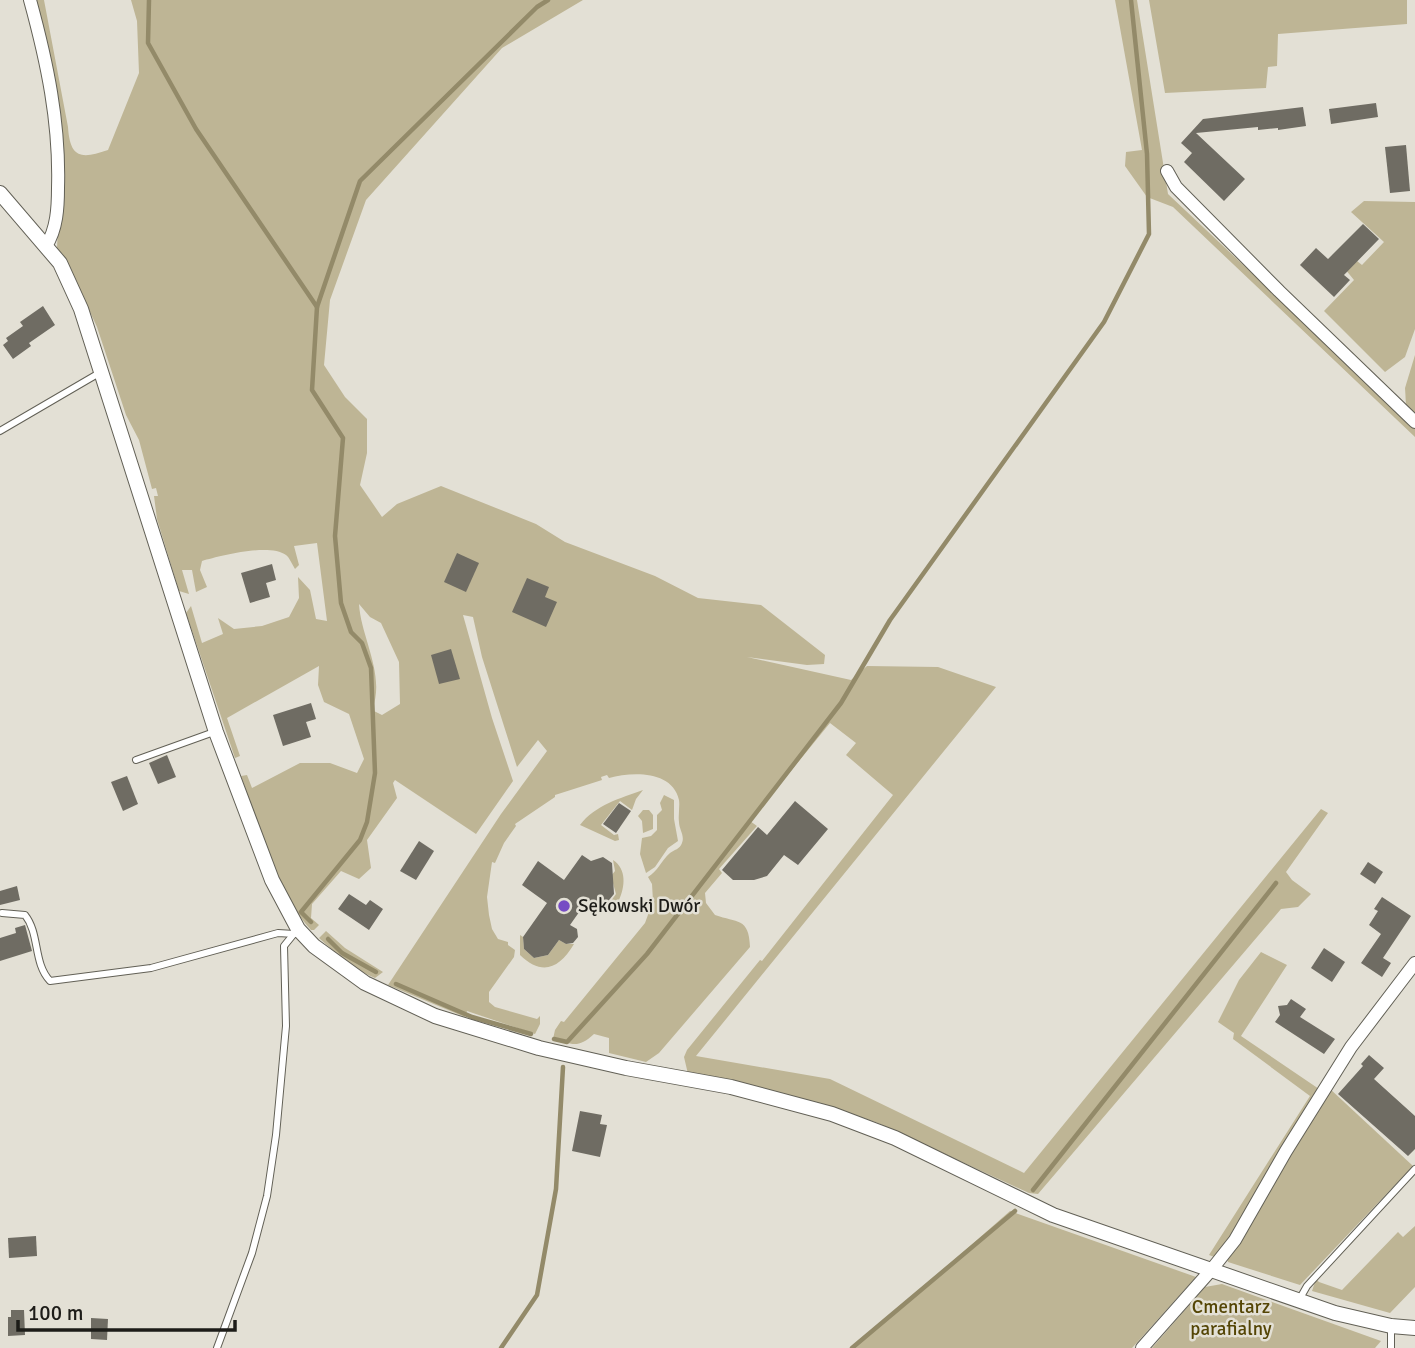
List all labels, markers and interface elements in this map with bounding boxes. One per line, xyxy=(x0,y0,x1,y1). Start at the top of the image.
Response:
place label: Sękowski Dwór xyxy=(578,894,700,918)
marker: Sękowski Dwór xyxy=(556,898,572,914)
scale bar xyxy=(18,1288,234,1332)
park label: Cmentarz parafialny xyxy=(1190,1295,1272,1341)
text: 100 m xyxy=(28,1300,83,1326)

